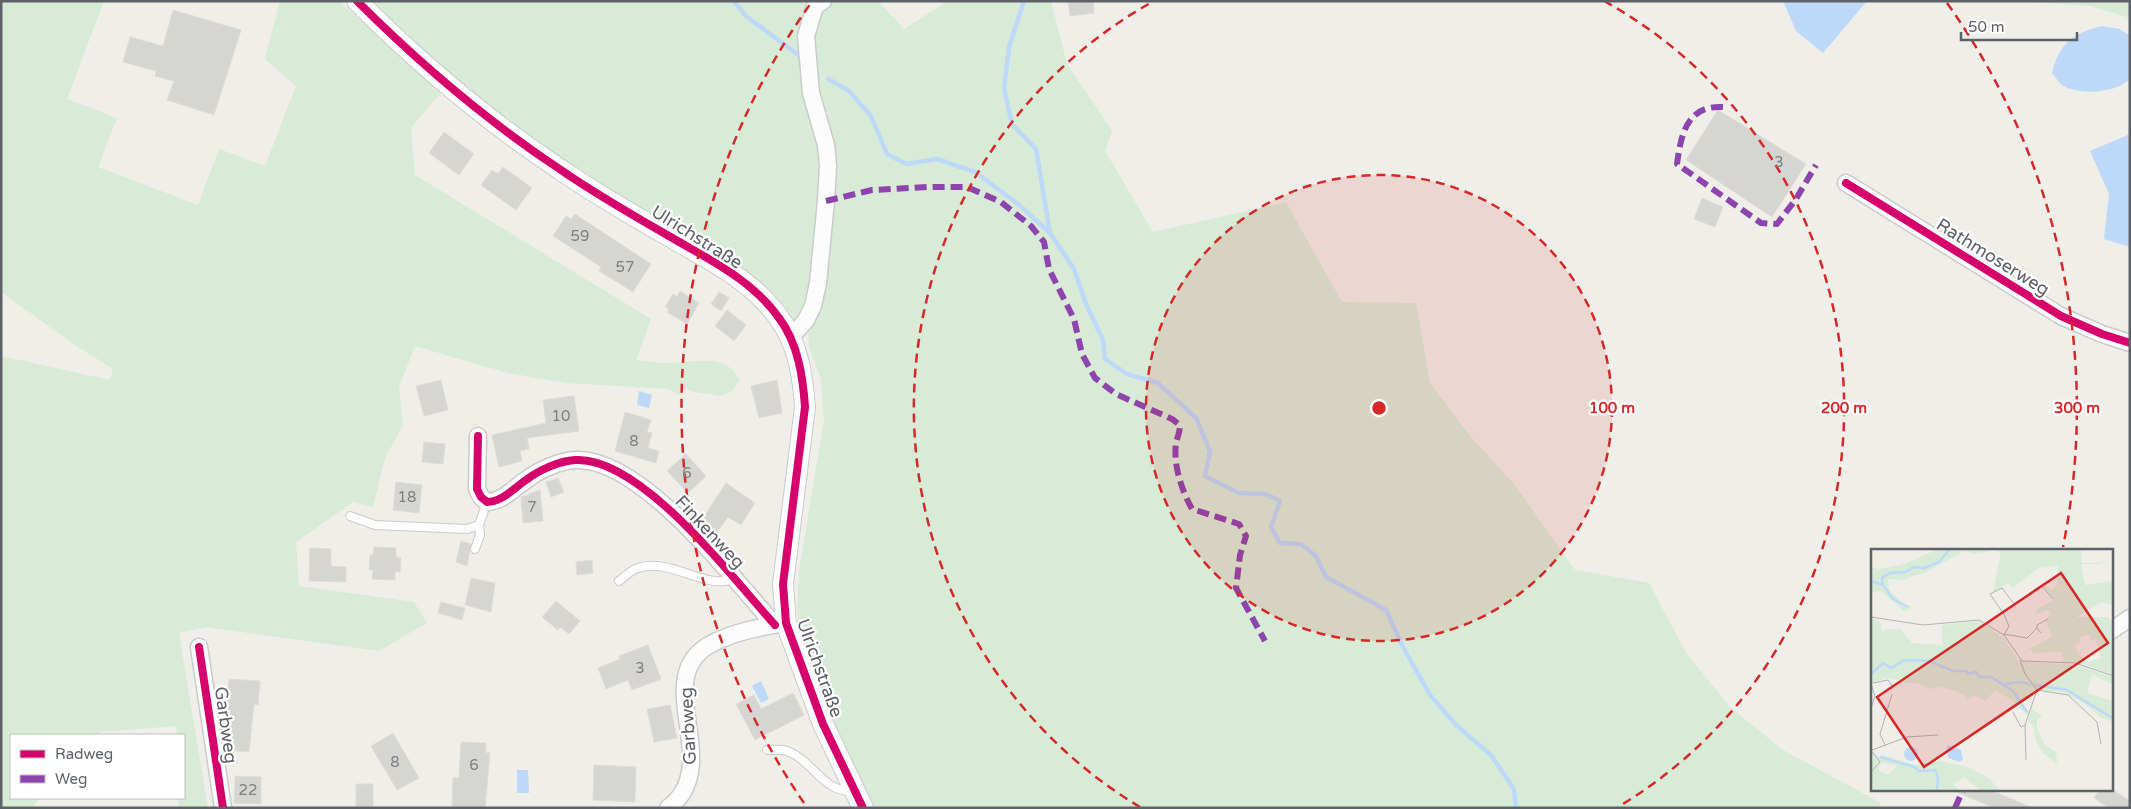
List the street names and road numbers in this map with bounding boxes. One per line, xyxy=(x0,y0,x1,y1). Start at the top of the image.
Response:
street label: Ulrichstraße xyxy=(647,200,747,274)
street label: Rathmoserweg xyxy=(1932,213,2054,301)
street label: Finkenweg xyxy=(670,491,750,573)
street label: Ulrichstraße xyxy=(792,616,848,720)
street label: Garbweg xyxy=(210,685,242,765)
street label: Garbweg xyxy=(675,687,701,765)

